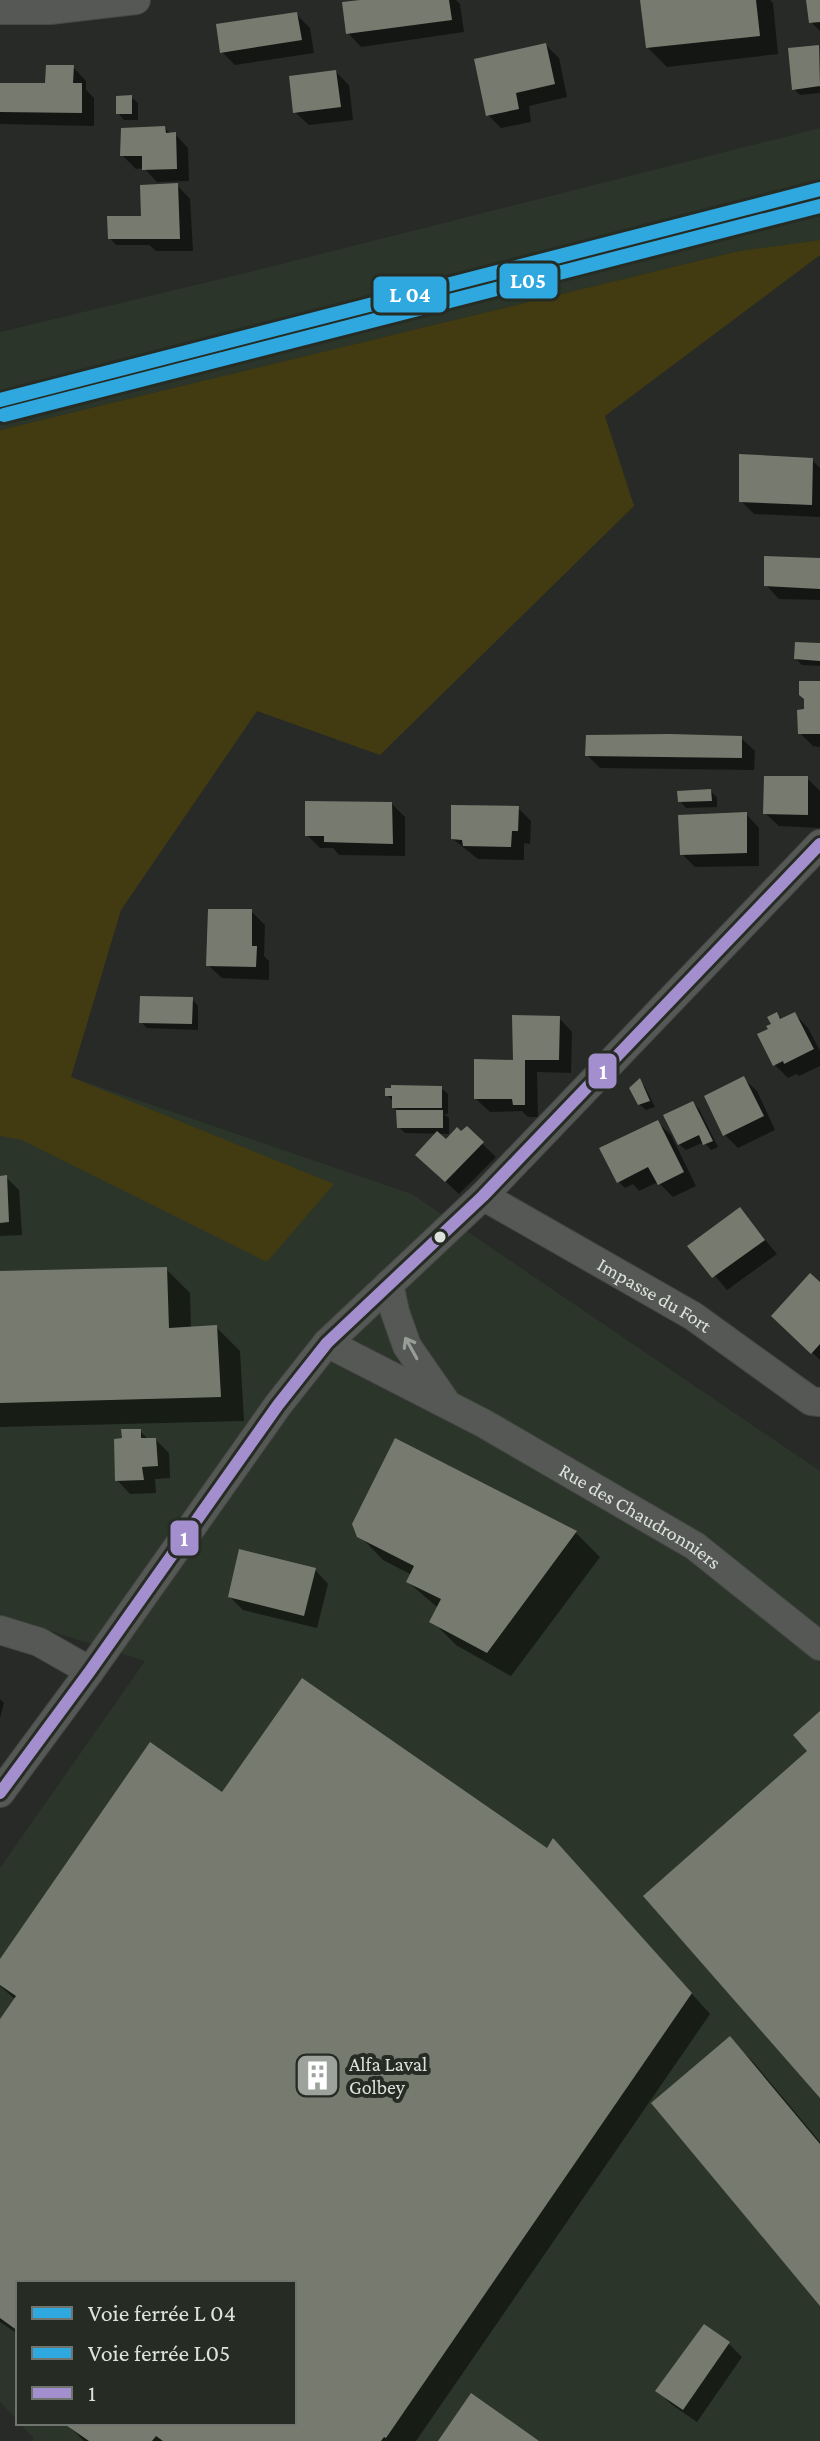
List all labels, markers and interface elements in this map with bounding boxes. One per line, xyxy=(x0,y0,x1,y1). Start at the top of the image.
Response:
line badge: L05 xyxy=(498,262,559,300)
text: L05 xyxy=(510,268,546,293)
line badge: L 04 xyxy=(372,275,448,314)
text: L 04 xyxy=(389,282,431,307)
line badge: 1 xyxy=(587,1052,618,1090)
text: 1 xyxy=(599,1059,607,1084)
unlabelled marker xyxy=(432,1229,448,1245)
street label: Impasse du Fort xyxy=(594,1253,716,1337)
one-way arrow xyxy=(402,1337,418,1360)
street label: Rue des Chaudronniers xyxy=(556,1459,725,1573)
line badge: 1 xyxy=(169,1519,200,1557)
text: 1 xyxy=(180,1526,188,1551)
building icon: Alfa Laval Golbey xyxy=(294,2051,342,2099)
place label: Alfa Laval Golbey xyxy=(349,2053,427,2099)
legend xyxy=(16,2281,296,2425)
text: Voie ferrée L 04 xyxy=(88,2299,236,2326)
text: Voie ferrée L05 xyxy=(88,2339,230,2366)
text: 1 xyxy=(88,2379,96,2406)

